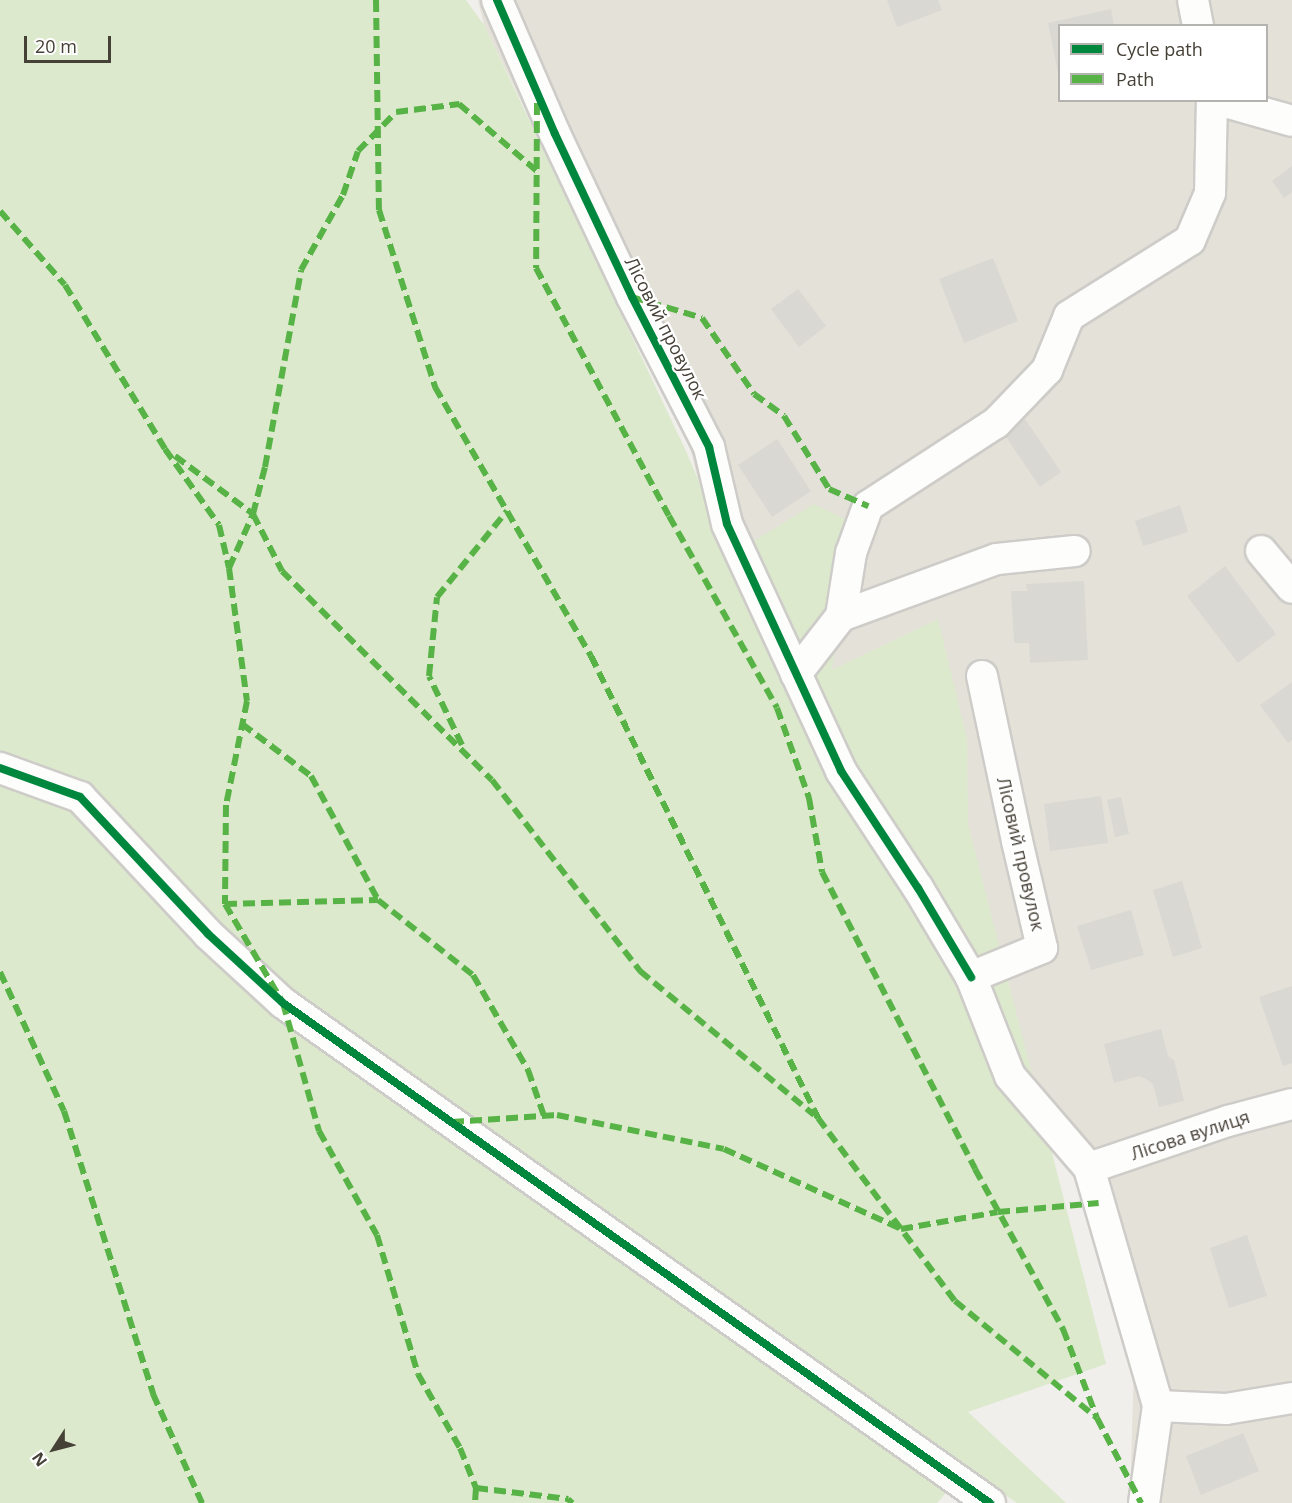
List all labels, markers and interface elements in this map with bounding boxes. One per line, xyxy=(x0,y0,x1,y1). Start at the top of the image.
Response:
scale bar xyxy=(27,24,114,62)
legend xyxy=(1058,24,1268,102)
text: 20 m xyxy=(35,34,77,58)
text: Cycle path xyxy=(1116,37,1203,61)
text: Path xyxy=(1116,67,1154,91)
street label: Лісовий провулок xyxy=(621,253,711,403)
street label: Лісовий провулок xyxy=(993,775,1049,933)
street label: Лісова вулиця xyxy=(1128,1106,1252,1164)
north arrow xyxy=(24,1419,84,1479)
text: N xyxy=(27,1448,52,1471)

